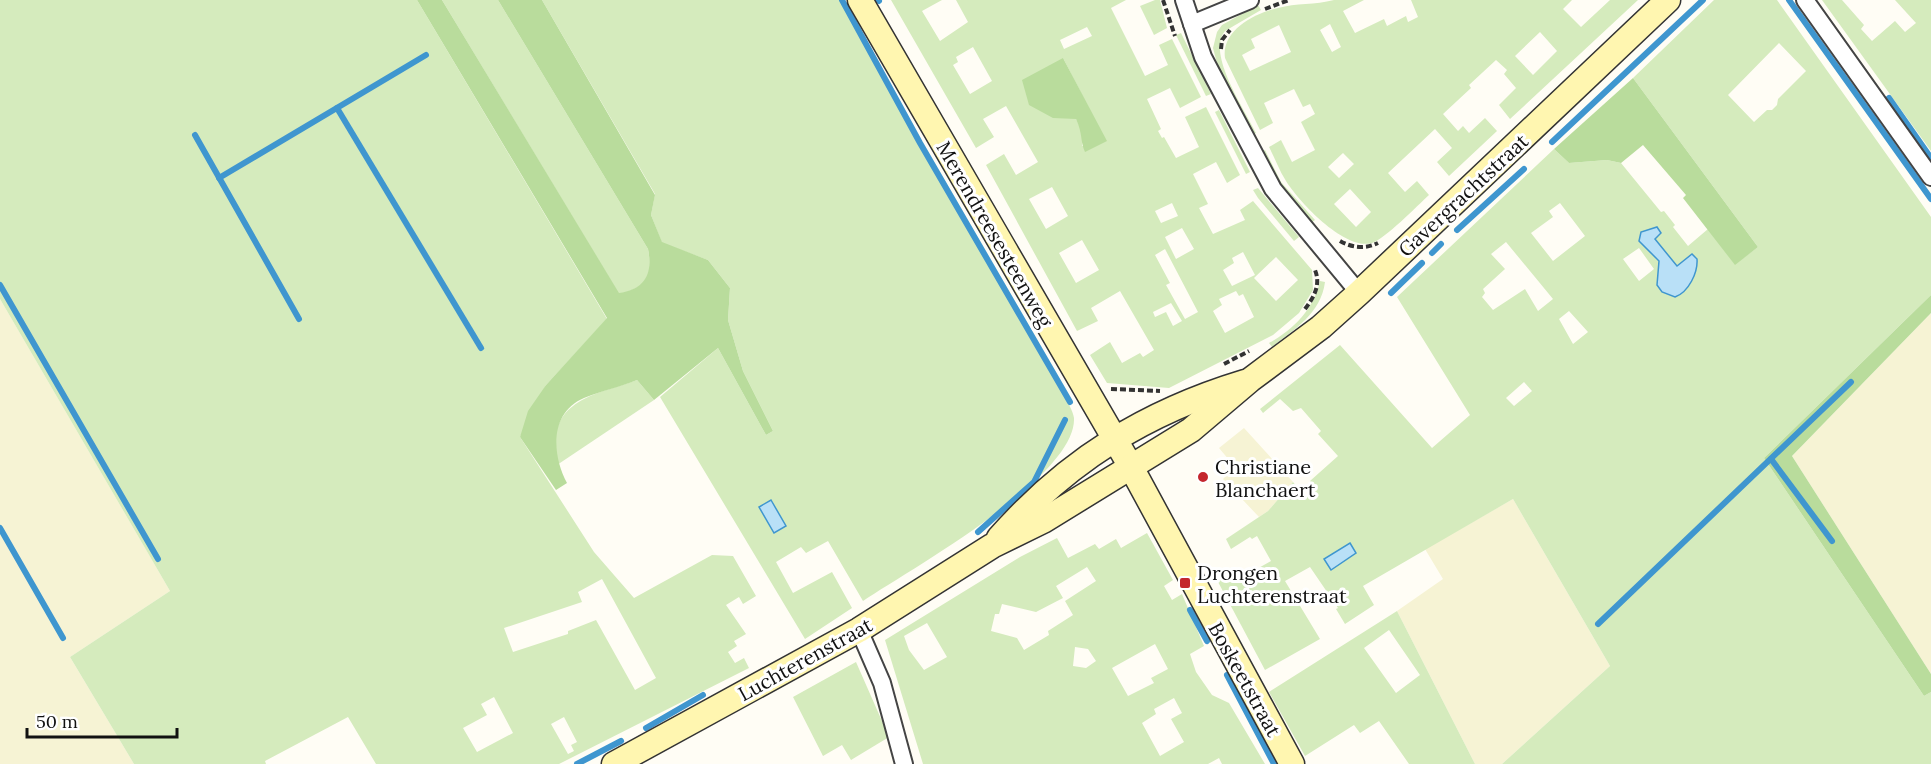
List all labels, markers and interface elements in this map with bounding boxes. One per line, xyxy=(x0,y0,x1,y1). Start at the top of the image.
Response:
street label: Gavergrachtstraat xyxy=(1393,128,1533,262)
street label: Merendreesesteenweg xyxy=(931,136,1059,332)
place label: Christiane Blanchaert xyxy=(1215,454,1316,502)
marker: Christiane Blanchaert xyxy=(1196,470,1210,484)
place label: Drongen Luchterenstraat xyxy=(1197,560,1347,608)
marker: Drongen Luchterenstraat xyxy=(1178,576,1192,590)
street label: Luchterenstraat xyxy=(733,612,877,706)
street label: Boskeetstraat xyxy=(1203,617,1287,741)
scale bar xyxy=(27,701,177,739)
text: 50 m xyxy=(36,710,78,733)

